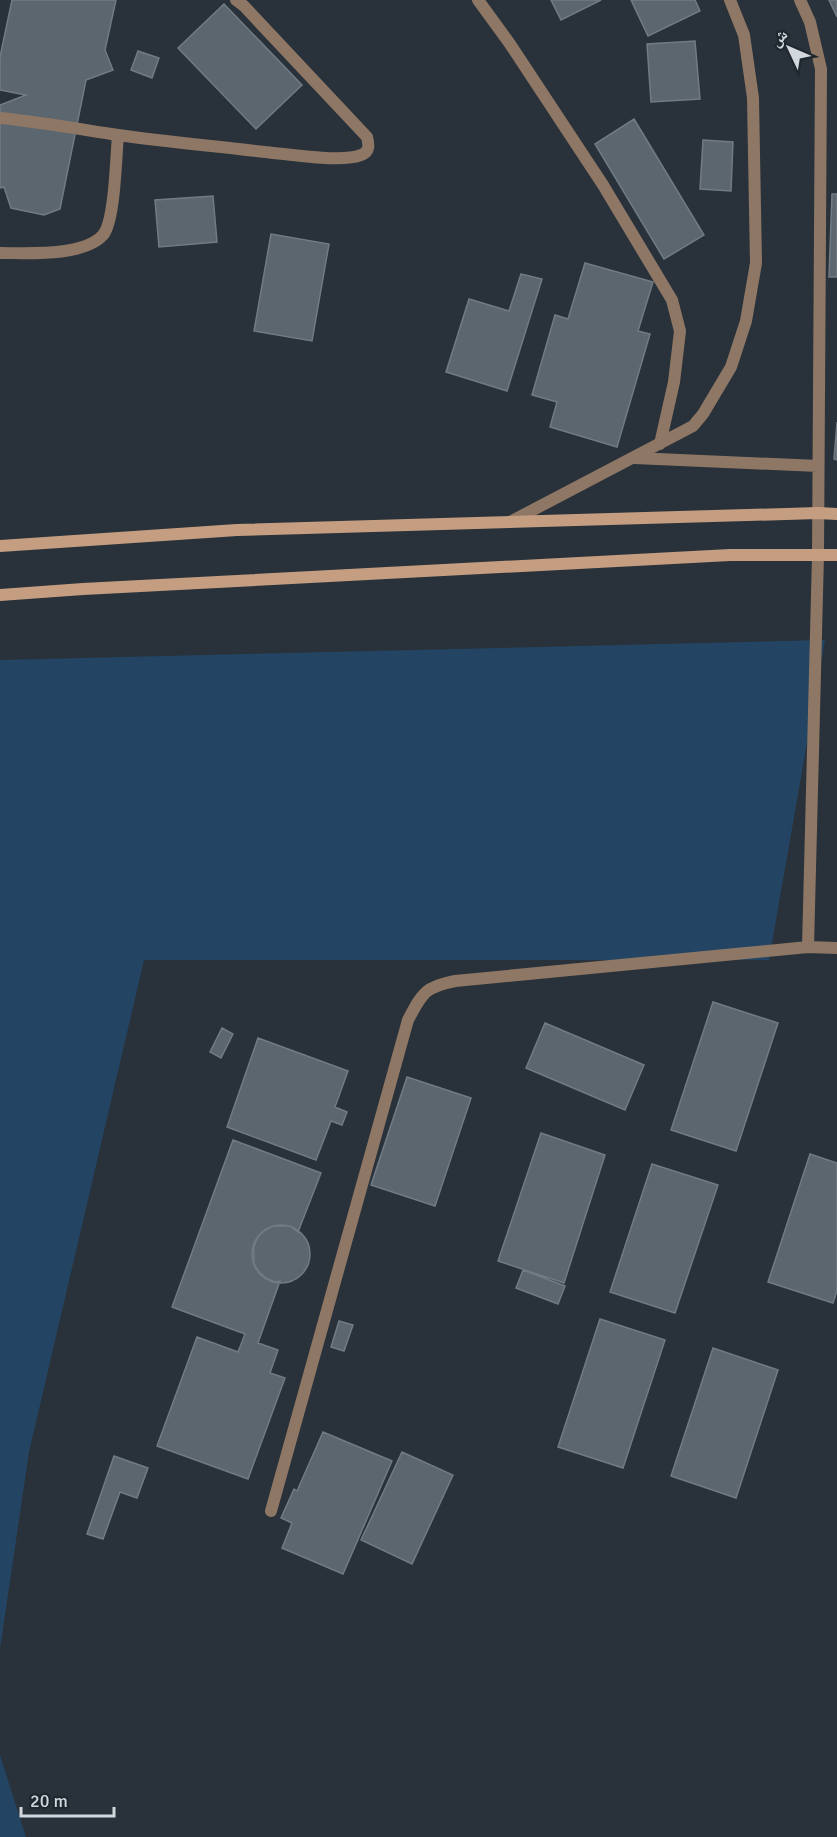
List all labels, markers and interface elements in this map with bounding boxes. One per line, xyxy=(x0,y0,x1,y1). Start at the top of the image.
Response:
north arrow xyxy=(759,18,819,78)
text: ش xyxy=(766,25,792,51)
scale bar xyxy=(21,1780,114,1818)
text: 20 m xyxy=(30,1790,68,1812)

